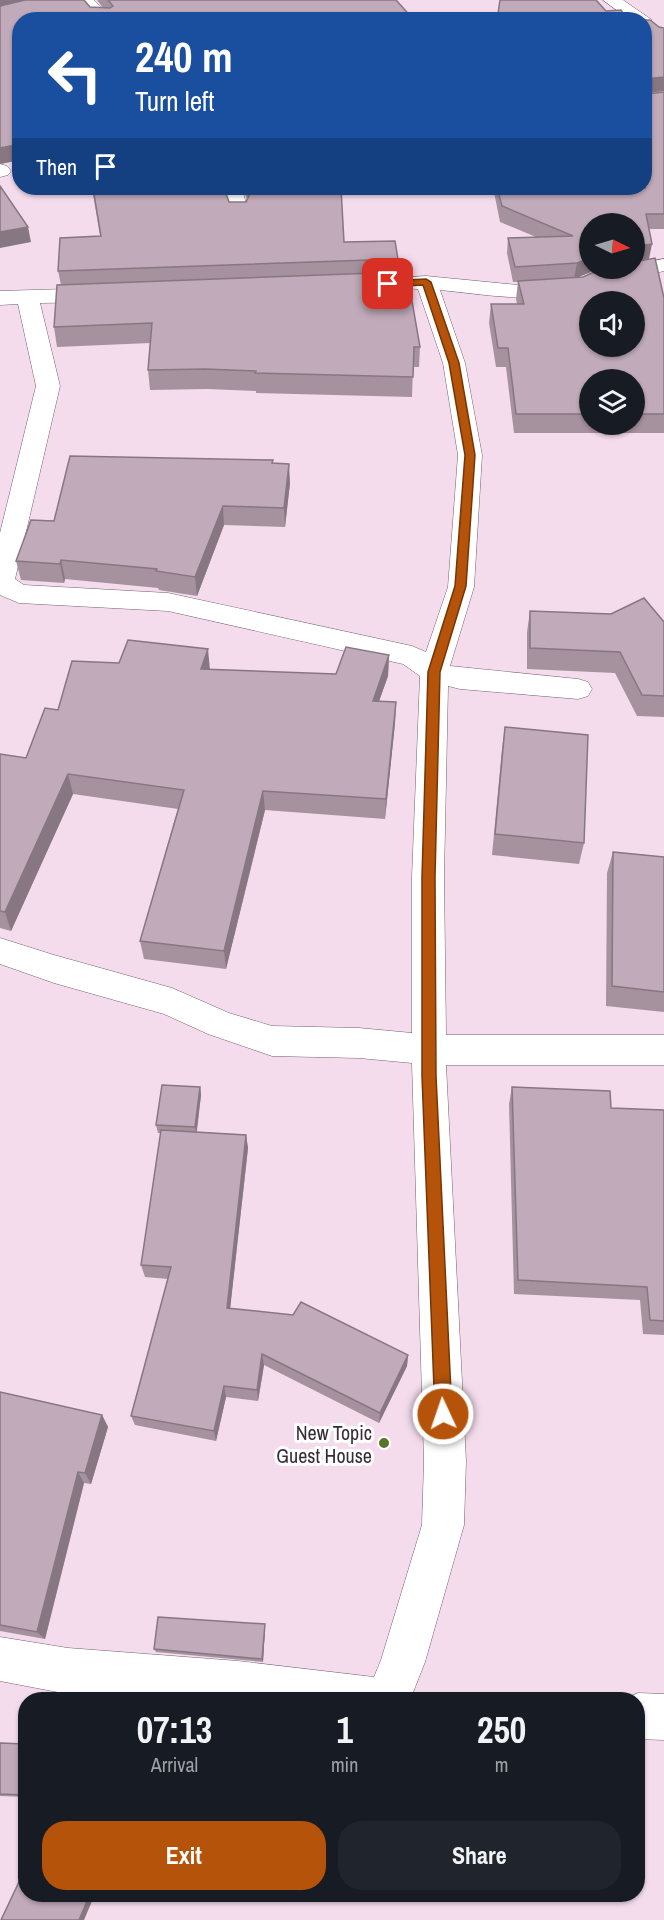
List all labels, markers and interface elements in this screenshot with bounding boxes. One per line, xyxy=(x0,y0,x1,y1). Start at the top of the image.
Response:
text: 240 m xyxy=(135,29,233,85)
icon: left xyxy=(36,36,114,114)
text: Turn left xyxy=(135,83,214,119)
icon: arrive xyxy=(89,150,122,183)
text: Then xyxy=(36,152,77,182)
north arrow xyxy=(579,213,645,279)
map controls xyxy=(579,213,645,435)
pin xyxy=(362,258,413,309)
icon: arrive xyxy=(371,267,404,300)
button: sound xyxy=(579,291,645,357)
button: layers xyxy=(579,369,645,435)
position arrow xyxy=(411,1382,475,1446)
place label: New Topic Guest House xyxy=(276,1419,372,1469)
marker: New Topic Guest House xyxy=(377,1436,391,1450)
text: 07:13 xyxy=(137,1706,212,1754)
text: 1 xyxy=(336,1706,353,1754)
text: 250 xyxy=(477,1706,526,1754)
text: Arrival xyxy=(151,1751,198,1778)
text: min xyxy=(331,1751,358,1778)
text: m xyxy=(495,1751,508,1778)
button: Exit xyxy=(42,1821,326,1890)
button: Share xyxy=(338,1821,621,1890)

